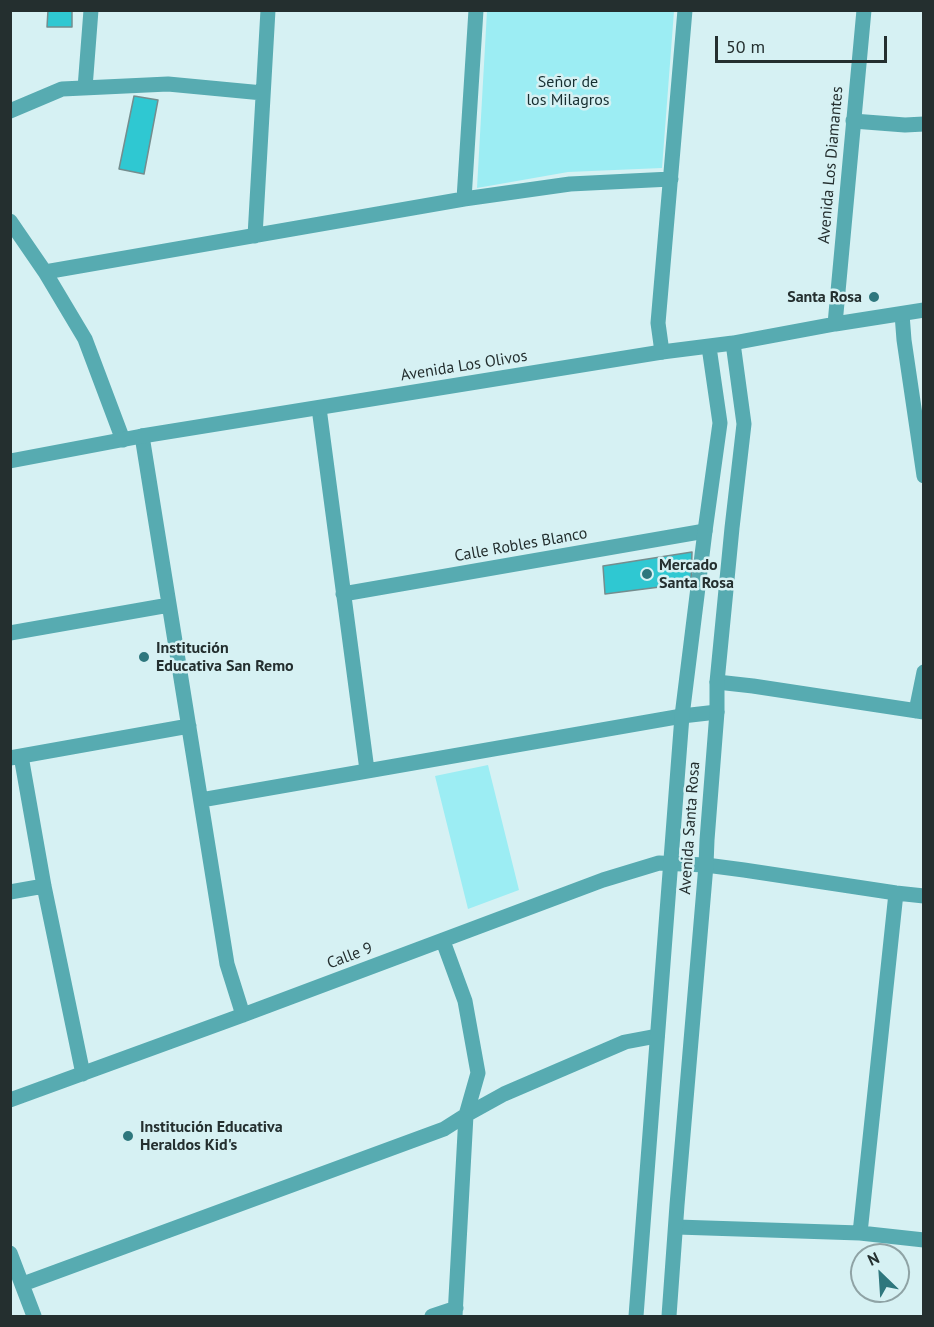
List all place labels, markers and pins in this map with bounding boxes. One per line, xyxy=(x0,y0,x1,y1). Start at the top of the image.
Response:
place label: Santa Rosa xyxy=(787,287,862,307)
marker: Santa Rosa xyxy=(867,290,881,304)
place label: Mercado Santa Rosa xyxy=(659,555,734,593)
marker: Mercado Santa Rosa xyxy=(640,567,654,581)
place label: Institución Educativa San Remo xyxy=(156,638,294,676)
marker: Institución Educativa San Remo xyxy=(137,650,151,664)
place label: Institución Educativa Heraldos Kid's xyxy=(140,1117,283,1155)
marker: Institución Educativa Heraldos Kid's xyxy=(121,1129,135,1143)

